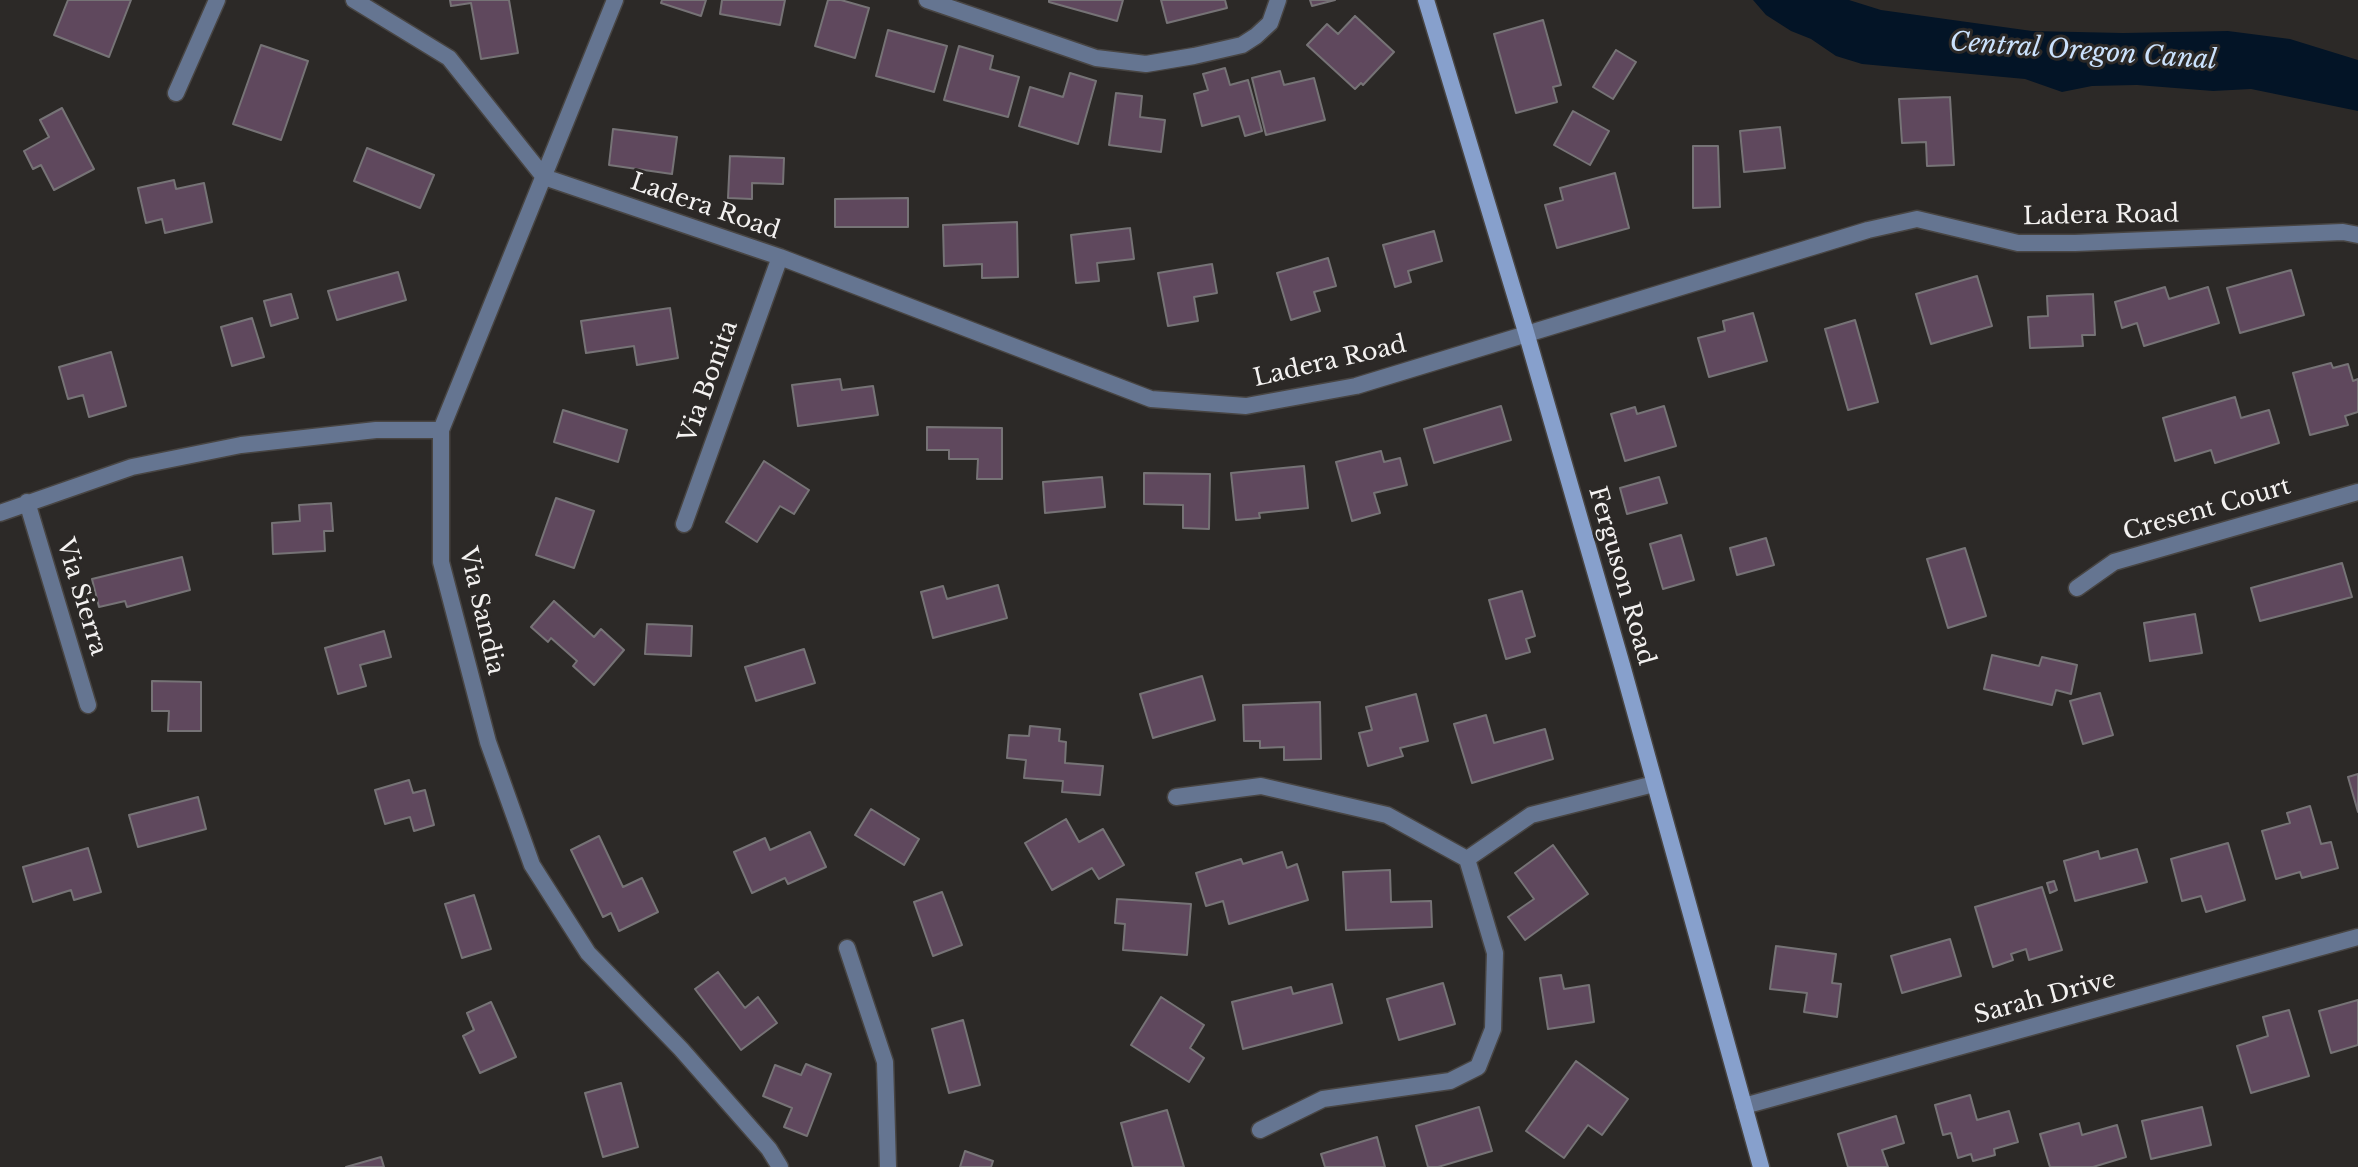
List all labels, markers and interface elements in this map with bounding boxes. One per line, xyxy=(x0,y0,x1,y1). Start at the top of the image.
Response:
water label: Central Oregon Canal xyxy=(1949,27,2217,77)
street label: Ladera Road xyxy=(626,168,784,246)
street label: Ladera Road xyxy=(2023,200,2179,232)
street label: Via Bonita xyxy=(674,317,744,447)
street label: Ladera Road xyxy=(1251,330,1409,394)
street label: Cresent Court xyxy=(2120,472,2294,548)
street label: Ferguson Road xyxy=(1582,483,1660,669)
street label: Via Sierra xyxy=(50,535,112,659)
street label: Via Sandia xyxy=(452,544,510,678)
street label: Sarah Drive xyxy=(1971,965,2119,1031)

